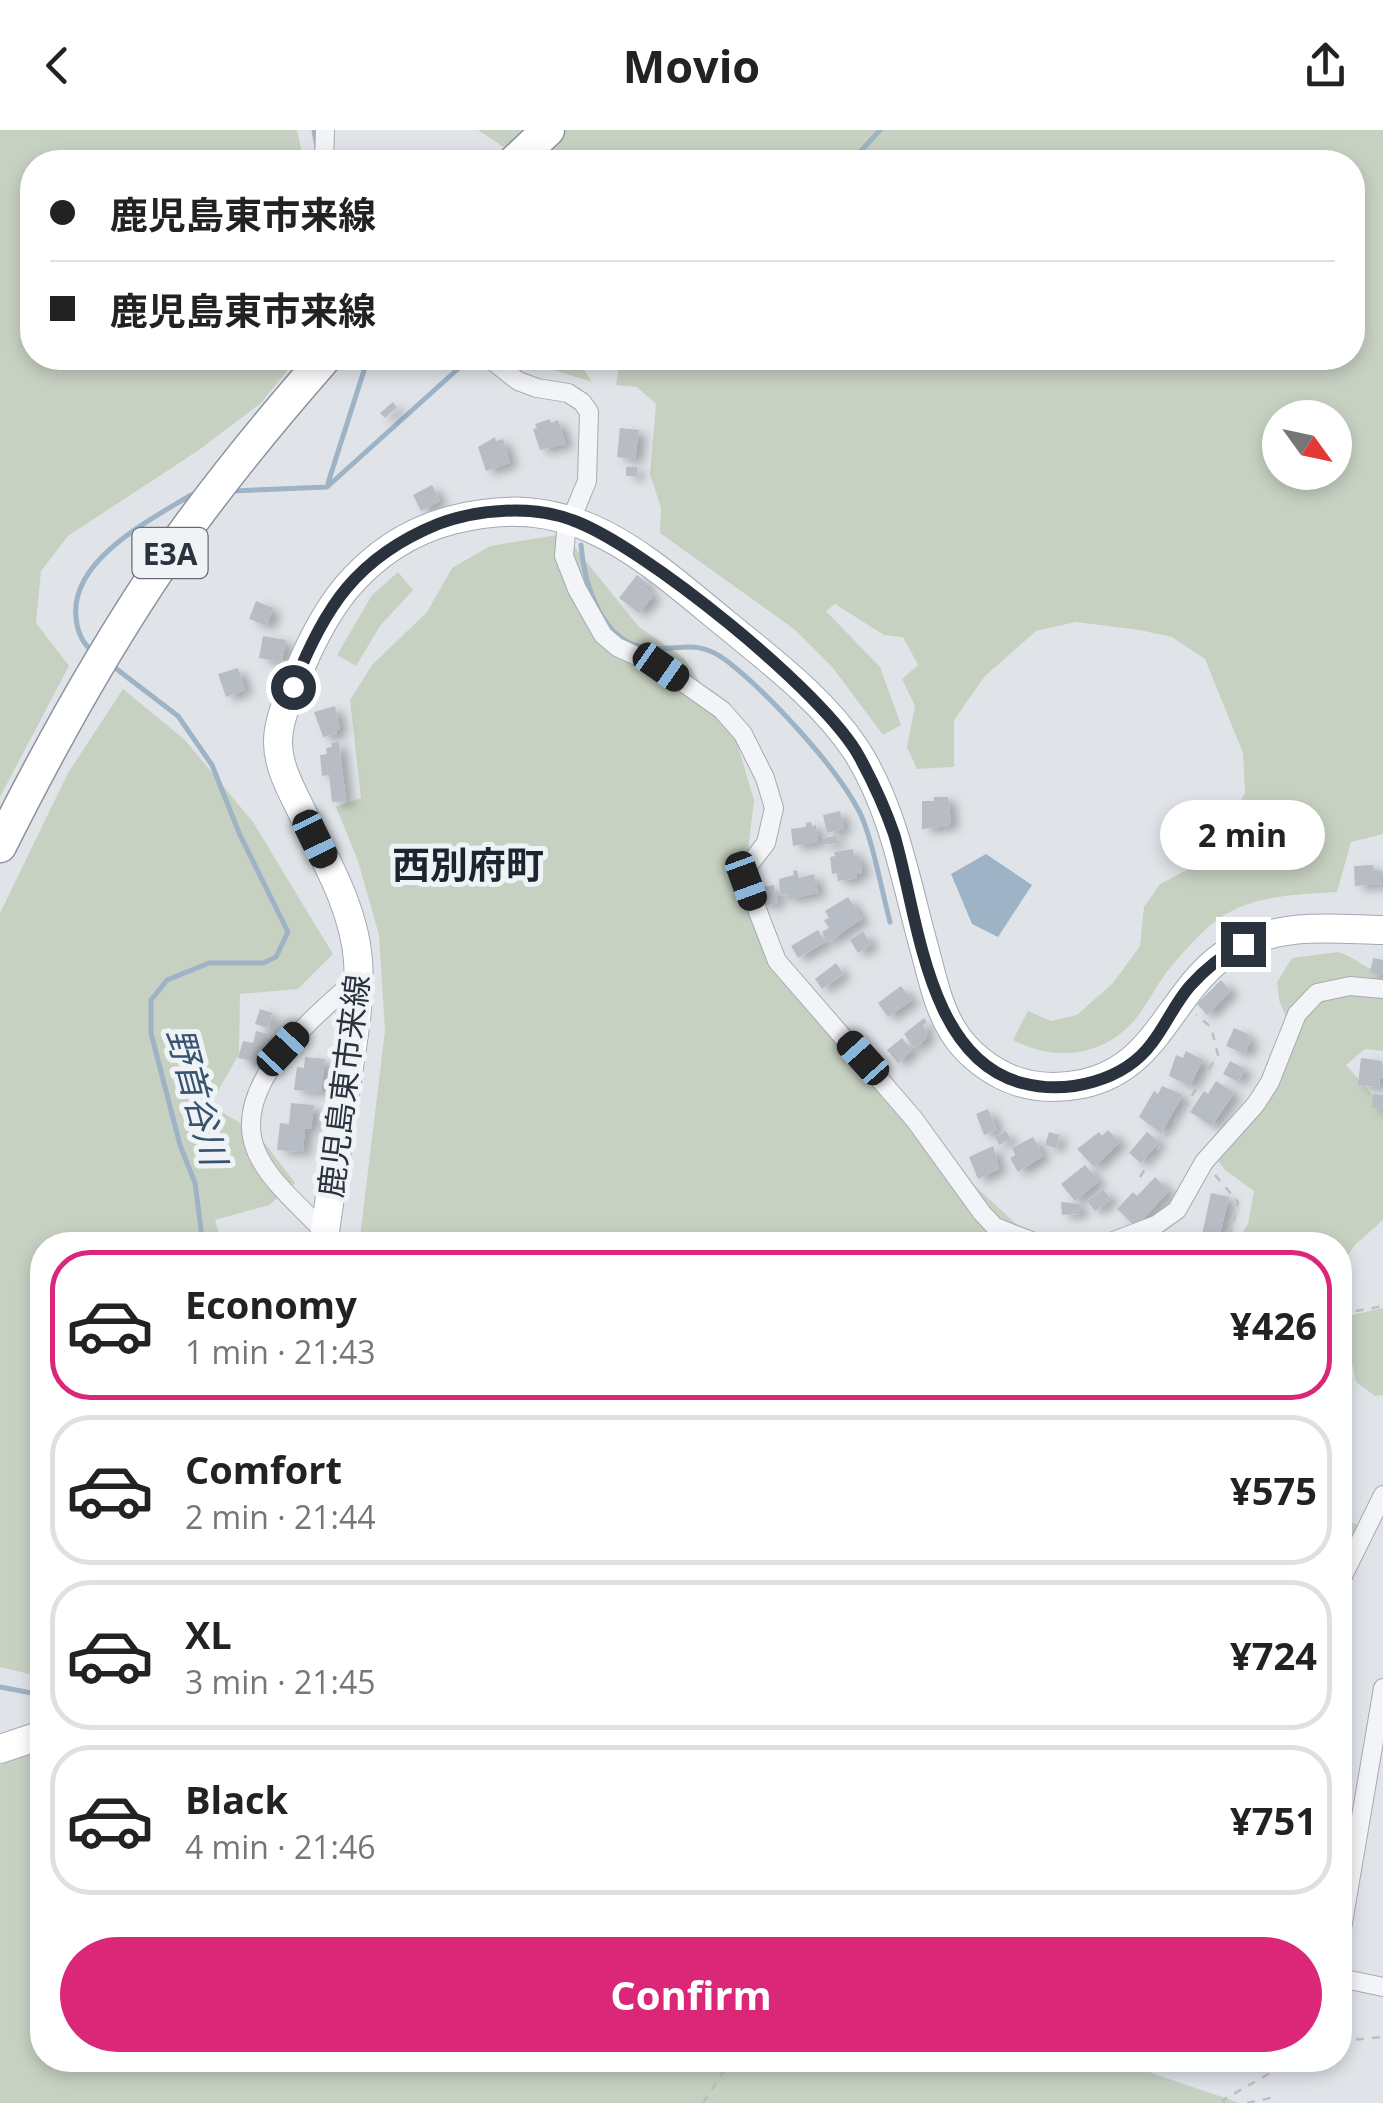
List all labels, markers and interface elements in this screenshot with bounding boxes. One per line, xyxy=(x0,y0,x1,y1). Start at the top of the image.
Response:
text: Movio xyxy=(623,35,760,96)
icon: back xyxy=(30,38,85,93)
icon: share xyxy=(1298,38,1353,93)
text: 鹿児島東市来線 xyxy=(110,188,376,240)
text: 鹿児島東市来線 xyxy=(110,284,376,336)
north arrow xyxy=(1262,400,1352,490)
map controls xyxy=(1262,400,1352,490)
road number: E3A xyxy=(132,528,208,578)
car xyxy=(628,638,694,696)
route start xyxy=(271,665,316,710)
callout: 2 min xyxy=(1160,799,1326,869)
car xyxy=(288,805,342,873)
text: 2 min xyxy=(1198,813,1287,856)
district label: 西別府町 xyxy=(392,838,544,890)
car xyxy=(722,848,770,914)
route end xyxy=(1221,922,1266,967)
street label: 鹿児島東市来線 xyxy=(308,972,378,1200)
car xyxy=(252,1017,314,1081)
water label: 野首谷川 xyxy=(157,1022,240,1174)
car xyxy=(832,1026,894,1090)
text: Economy xyxy=(185,1278,357,1330)
icon: car xyxy=(65,1280,155,1370)
text: ¥426 xyxy=(1230,1299,1317,1351)
text: 1 min · 21:43 xyxy=(185,1330,376,1373)
text: Comfort xyxy=(185,1443,342,1495)
icon: car xyxy=(65,1445,155,1535)
text: ¥575 xyxy=(1230,1464,1317,1516)
text: 2 min · 21:44 xyxy=(185,1495,376,1538)
text: XL xyxy=(185,1608,232,1660)
icon: car xyxy=(65,1610,155,1700)
text: ¥724 xyxy=(1230,1629,1317,1681)
text: 3 min · 21:45 xyxy=(185,1660,376,1703)
text: Black xyxy=(185,1773,288,1825)
icon: car xyxy=(65,1775,155,1865)
text: ¥751 xyxy=(1230,1794,1317,1846)
text: 4 min · 21:46 xyxy=(185,1825,376,1868)
button: Confirm xyxy=(60,1937,1322,2052)

